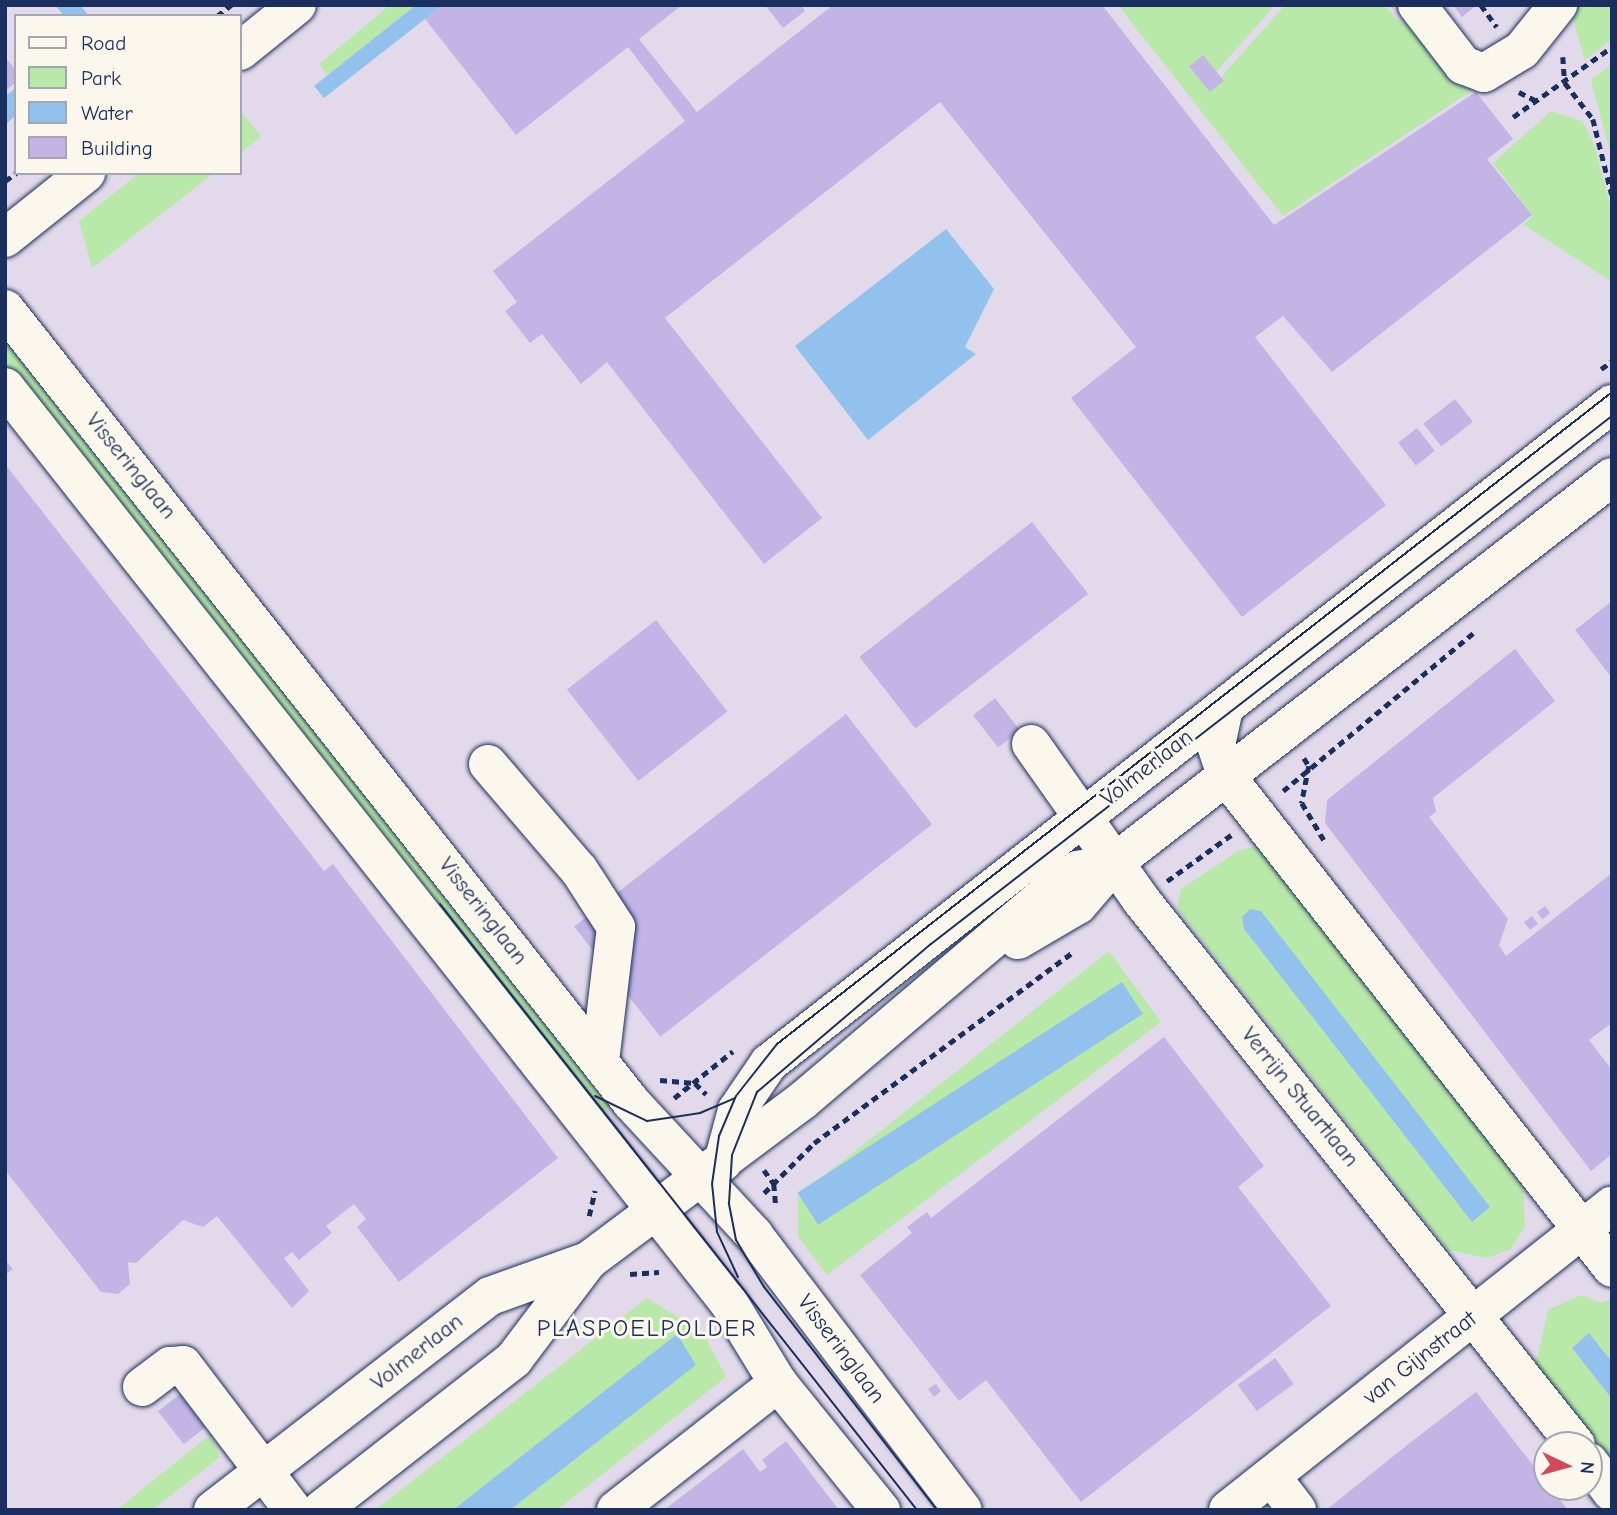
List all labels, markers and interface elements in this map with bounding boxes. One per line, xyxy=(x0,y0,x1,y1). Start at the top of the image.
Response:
legend xyxy=(14,14,242,175)
text: Road xyxy=(81,31,126,55)
text: Park xyxy=(81,66,121,90)
text: Water xyxy=(81,101,133,125)
text: Building xyxy=(81,136,153,160)
street label: Visseringlaan xyxy=(80,407,182,525)
street label: Volmerlaan xyxy=(1095,723,1199,813)
street label: Visseringlaan xyxy=(432,852,534,970)
street label: Verrijn Stuartlaan xyxy=(1235,1022,1365,1172)
street label: Visseringlaan xyxy=(791,1289,891,1409)
street label: van Gijnstraat xyxy=(1358,1305,1482,1411)
street label: Volmerlaan xyxy=(365,1307,469,1397)
district label: PLASPOELPOLDER xyxy=(538,1315,756,1343)
north arrow xyxy=(1533,1431,1603,1501)
text: N xyxy=(1575,1461,1598,1475)

